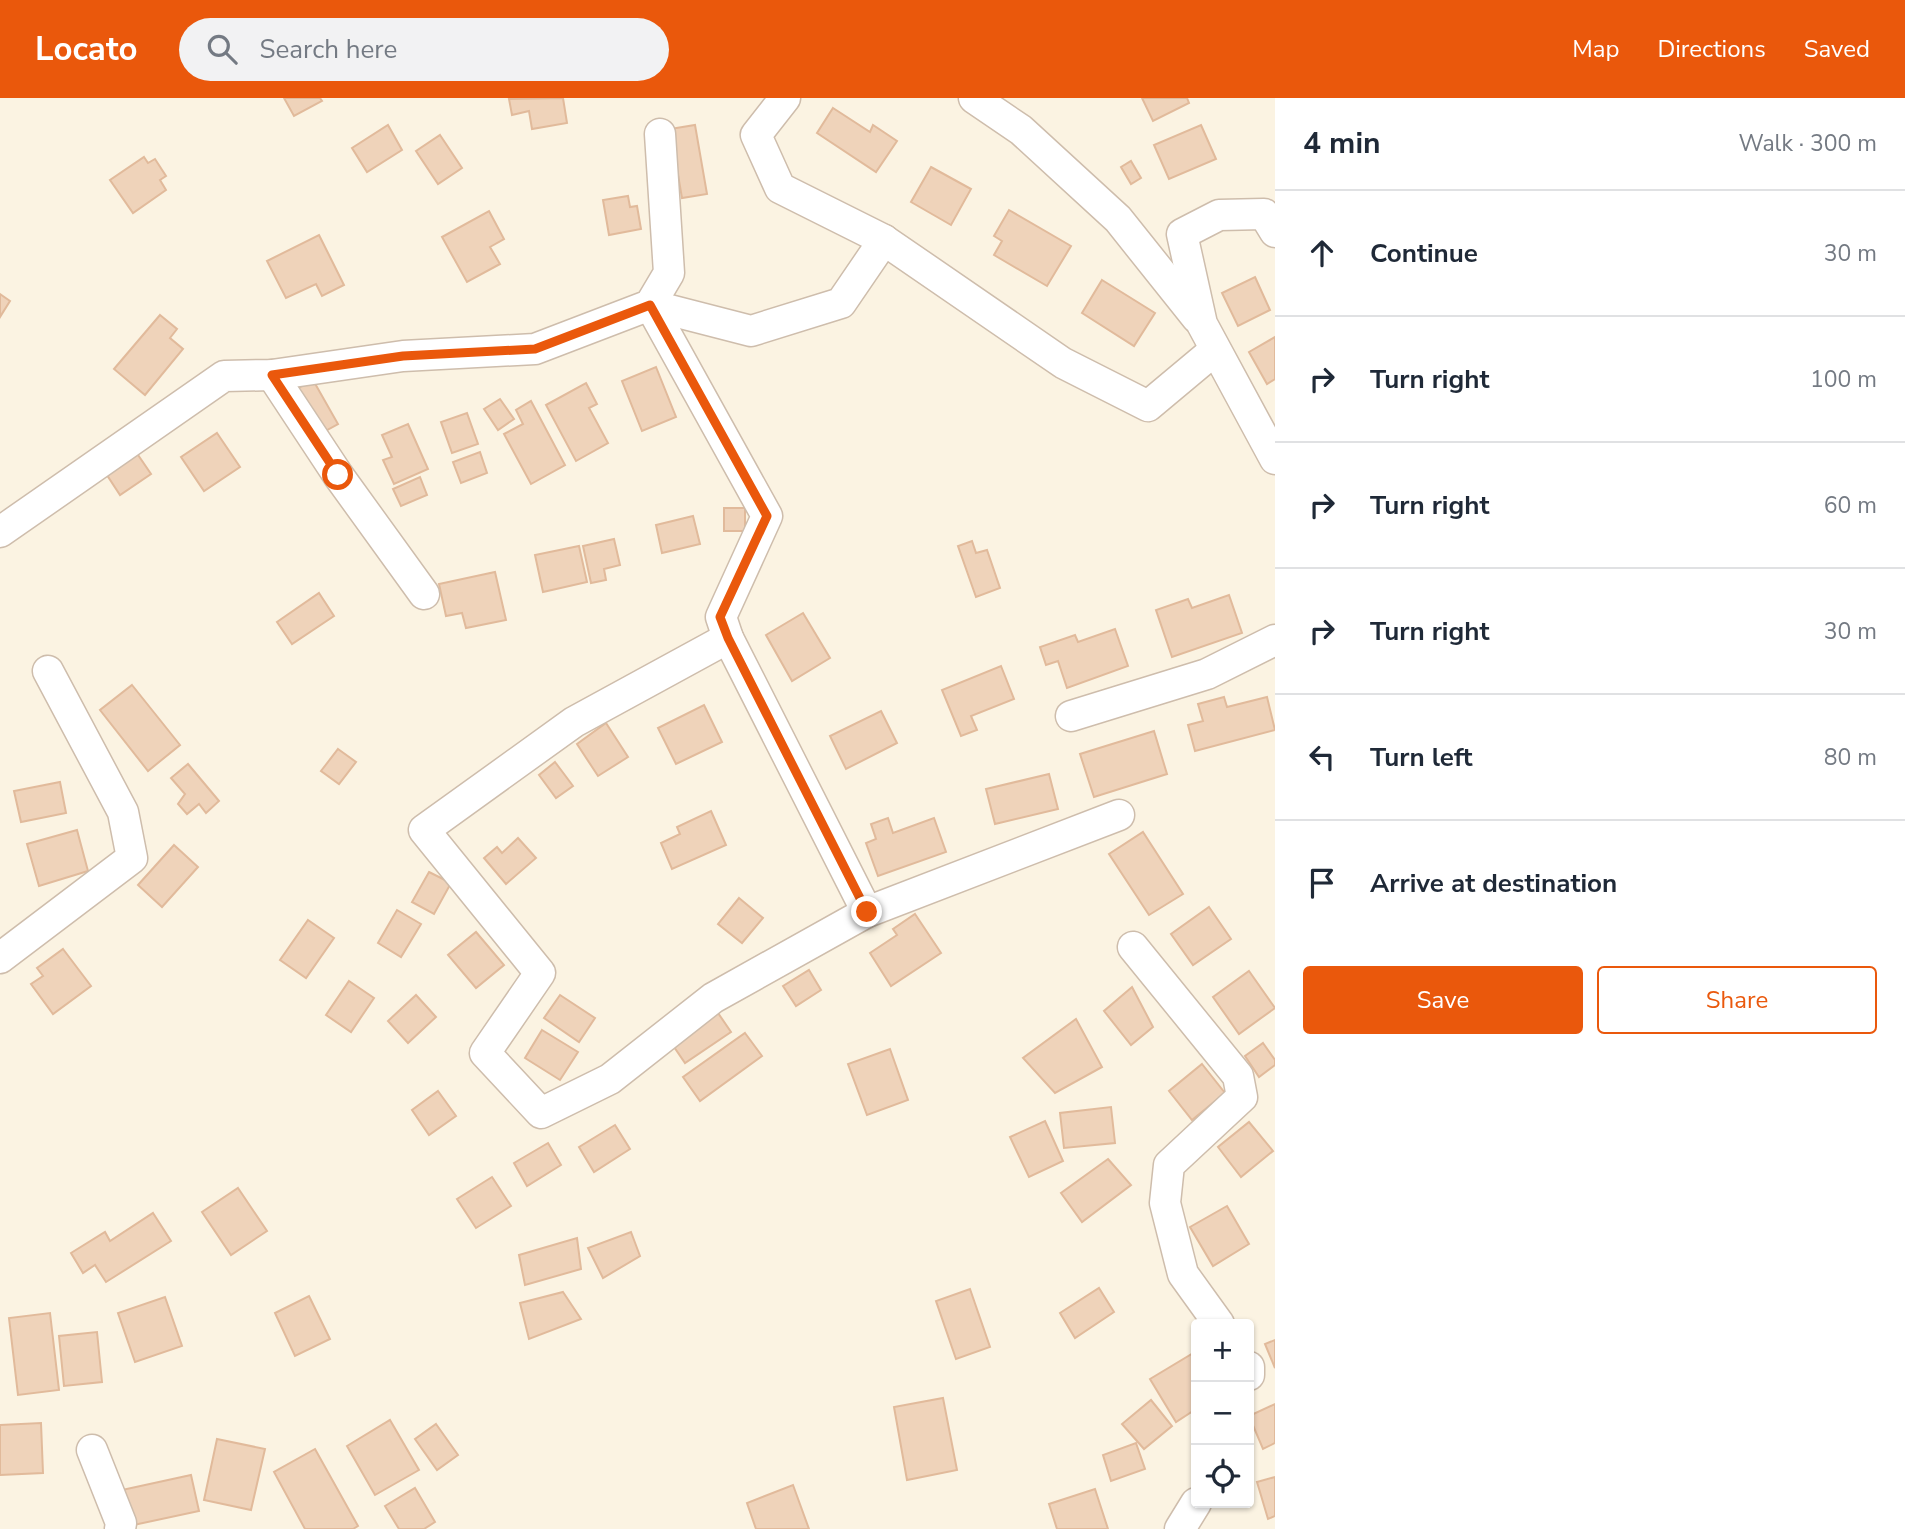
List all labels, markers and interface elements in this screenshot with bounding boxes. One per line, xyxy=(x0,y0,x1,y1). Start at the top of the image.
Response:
search box xyxy=(179,18,669,81)
text: Locato xyxy=(35,27,137,72)
icon: search xyxy=(203,30,241,68)
text: Search here xyxy=(259,32,397,67)
text: Map xyxy=(1572,33,1619,65)
text: Directions xyxy=(1657,33,1766,65)
text: Saved xyxy=(1804,33,1870,65)
text: 4 min xyxy=(1303,123,1381,164)
text: Walk · 300 m xyxy=(1738,128,1877,159)
icon: ahead xyxy=(1303,234,1341,272)
text: Continue xyxy=(1370,236,1478,271)
text: 30 m xyxy=(1824,238,1877,269)
icon: right xyxy=(1303,360,1341,398)
text: Turn right xyxy=(1370,362,1489,397)
text: 100 m xyxy=(1810,364,1877,395)
route start xyxy=(322,459,353,490)
icon: right xyxy=(1303,486,1341,524)
text: Turn right xyxy=(1370,488,1489,523)
text: 60 m xyxy=(1824,490,1877,521)
icon: right xyxy=(1303,612,1341,650)
text: Turn right xyxy=(1370,614,1489,649)
text: 30 m xyxy=(1824,616,1877,647)
icon: left xyxy=(1303,738,1341,776)
text: Turn left xyxy=(1370,740,1473,775)
text: 80 m xyxy=(1824,742,1877,773)
icon: arrive xyxy=(1303,864,1341,902)
text: Arrive at destination xyxy=(1370,866,1617,901)
route end xyxy=(851,896,882,927)
button: Save xyxy=(1303,966,1583,1034)
button: Share xyxy=(1597,966,1877,1034)
map controls xyxy=(1191,1319,1254,1508)
button: + xyxy=(1191,1319,1254,1382)
button: − xyxy=(1191,1382,1254,1445)
button: locate xyxy=(1191,1445,1254,1508)

